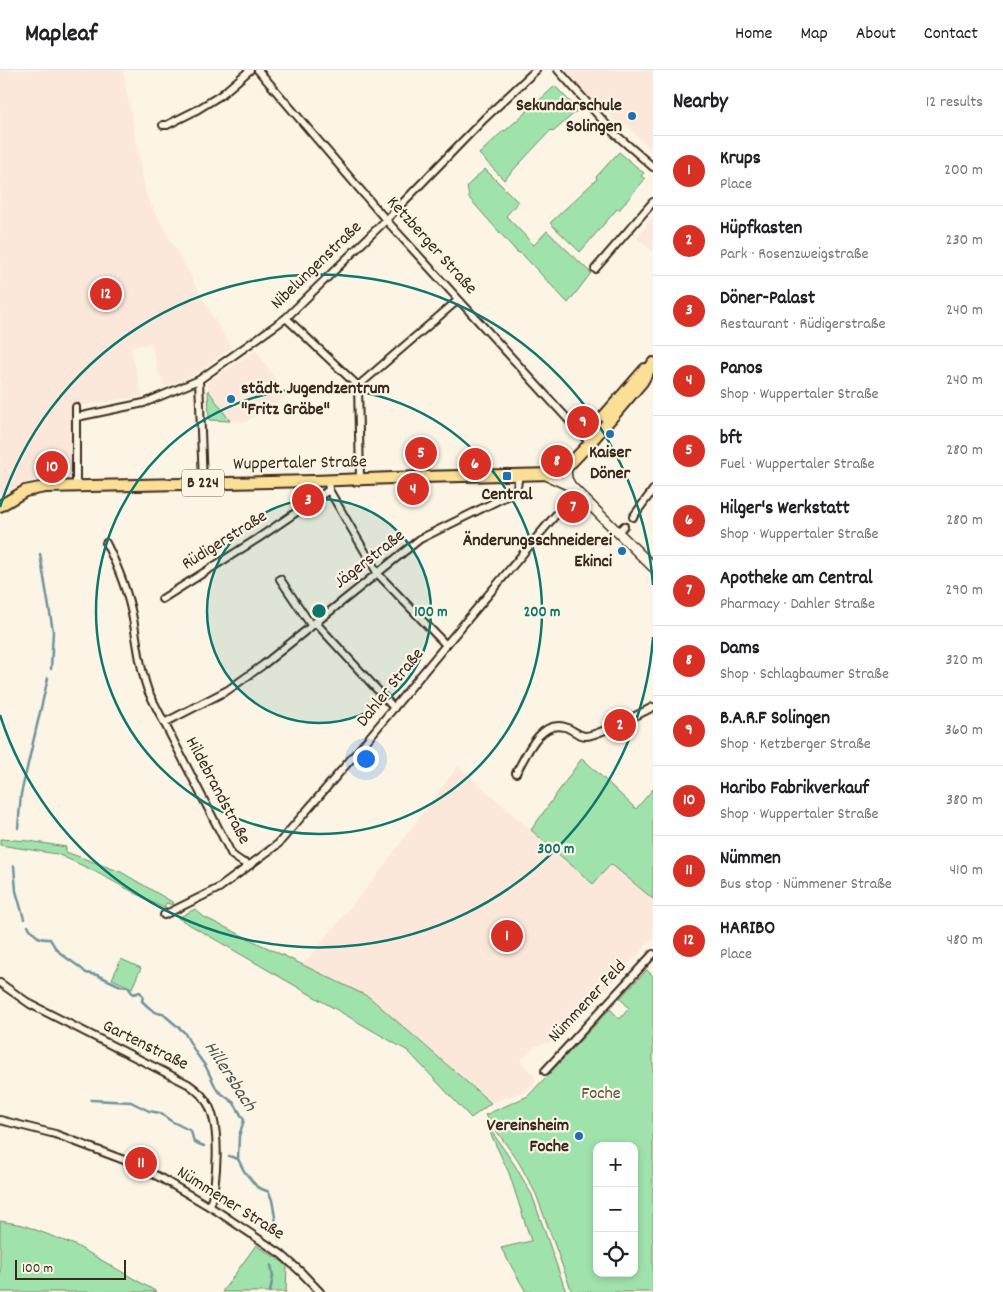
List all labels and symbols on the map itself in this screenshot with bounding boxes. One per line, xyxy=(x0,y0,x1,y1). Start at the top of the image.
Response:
place label: Sekundarschule Solingen xyxy=(516,94,622,140)
marker: Sekundarschule Solingen xyxy=(626,110,638,122)
street label: Ketzberger Straße xyxy=(380,191,482,301)
street label: Nibelungenstraße xyxy=(266,216,368,316)
pin: 12 xyxy=(90,275,122,313)
place label: städt. Jugendzentrum "Fritz Gräbe" xyxy=(241,377,390,423)
marker: städt. Jugendzentrum "Fritz Gräbe" xyxy=(225,393,237,405)
pin: 9 xyxy=(567,403,599,441)
marker: Kaiser Döner xyxy=(604,428,616,440)
pin: 5 xyxy=(405,434,437,472)
place label: Kaiser Döner xyxy=(589,441,631,487)
pin: 8 xyxy=(541,442,573,480)
pin: 6 xyxy=(459,445,491,483)
pin: 10 xyxy=(36,448,68,486)
street label: Wuppertaler Straße xyxy=(233,450,367,478)
road number: B 224 xyxy=(182,469,224,496)
pin: 4 xyxy=(397,470,429,508)
marker: Central xyxy=(501,470,513,482)
pin: 3 xyxy=(292,481,324,519)
place label: Central xyxy=(481,483,533,508)
pin: 7 xyxy=(557,488,589,526)
street label: Rüdigerstraße xyxy=(177,505,273,577)
street label: Jägerstraße xyxy=(329,524,411,596)
place label: Änderungsschneiderei Ekinci xyxy=(463,529,613,575)
marker: Änderungsschneiderei Ekinci xyxy=(616,545,628,557)
centre of rings xyxy=(310,602,328,620)
text: 100 m xyxy=(414,602,448,624)
text: 200 m xyxy=(524,602,560,624)
street label: Dahler Straße xyxy=(351,643,431,733)
pin: 2 xyxy=(604,706,636,744)
street label: Hildebrandstraße xyxy=(178,733,256,849)
your location xyxy=(353,746,379,772)
text: 300 m xyxy=(538,839,574,861)
pin: 1 xyxy=(491,917,523,955)
street label: Nümmener Feld xyxy=(543,955,633,1049)
street label: Gartenstraße xyxy=(98,1014,192,1078)
water label: Hillersbach xyxy=(196,1036,263,1119)
park label: Foche xyxy=(581,1082,621,1107)
place label: Vereinsheim Foche xyxy=(487,1114,569,1160)
marker: Vereinsheim Foche xyxy=(573,1130,585,1142)
pin: 11 xyxy=(125,1144,157,1182)
street label: Nümmener Straße xyxy=(171,1161,289,1247)
scale bar xyxy=(15,1257,126,1280)

